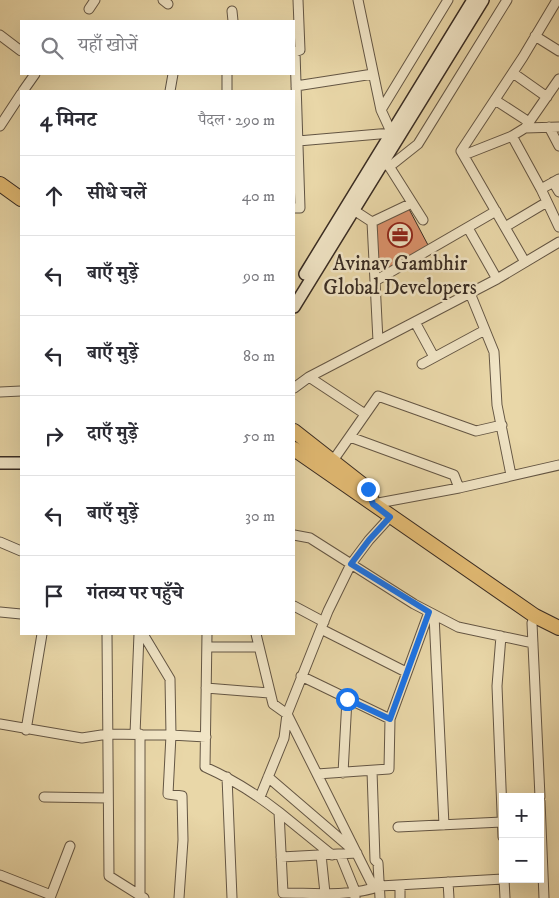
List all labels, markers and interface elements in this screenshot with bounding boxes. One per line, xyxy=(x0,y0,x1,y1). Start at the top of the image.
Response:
search box xyxy=(20,20,295,75)
icon: search xyxy=(38,34,66,62)
text: यहाँ खोजें xyxy=(78,34,138,57)
text: 4 मिनट xyxy=(40,107,96,133)
text: पैदल · 290 m xyxy=(198,110,275,130)
icon: ahead xyxy=(40,182,68,210)
text: सीधे चलें xyxy=(87,182,146,205)
text: 40 m xyxy=(242,186,275,206)
office icon: Avinav Gambhir Global Developers xyxy=(387,222,413,248)
place label: Avinav Gambhir Global Developers xyxy=(323,251,477,301)
icon: left xyxy=(40,262,68,290)
text: बाएँ मुड़ें xyxy=(87,262,138,285)
text: 90 m xyxy=(243,266,275,286)
icon: left xyxy=(40,342,68,370)
text: बाएँ मुड़ें xyxy=(87,342,138,365)
text: 80 m xyxy=(243,346,275,366)
icon: right xyxy=(40,422,68,450)
text: दाएँ मुड़ें xyxy=(87,422,138,445)
text: 50 m xyxy=(243,426,275,446)
route end xyxy=(357,478,380,501)
icon: left xyxy=(40,502,68,530)
text: बाएँ मुड़ें xyxy=(87,502,138,525)
text: 30 m xyxy=(245,506,275,526)
icon: arrive xyxy=(40,582,68,610)
text: गंतव्य पर पहुँचे xyxy=(87,582,183,605)
route start xyxy=(336,688,359,711)
map controls xyxy=(499,793,544,883)
button: + xyxy=(499,793,544,838)
button: − xyxy=(499,838,544,883)

